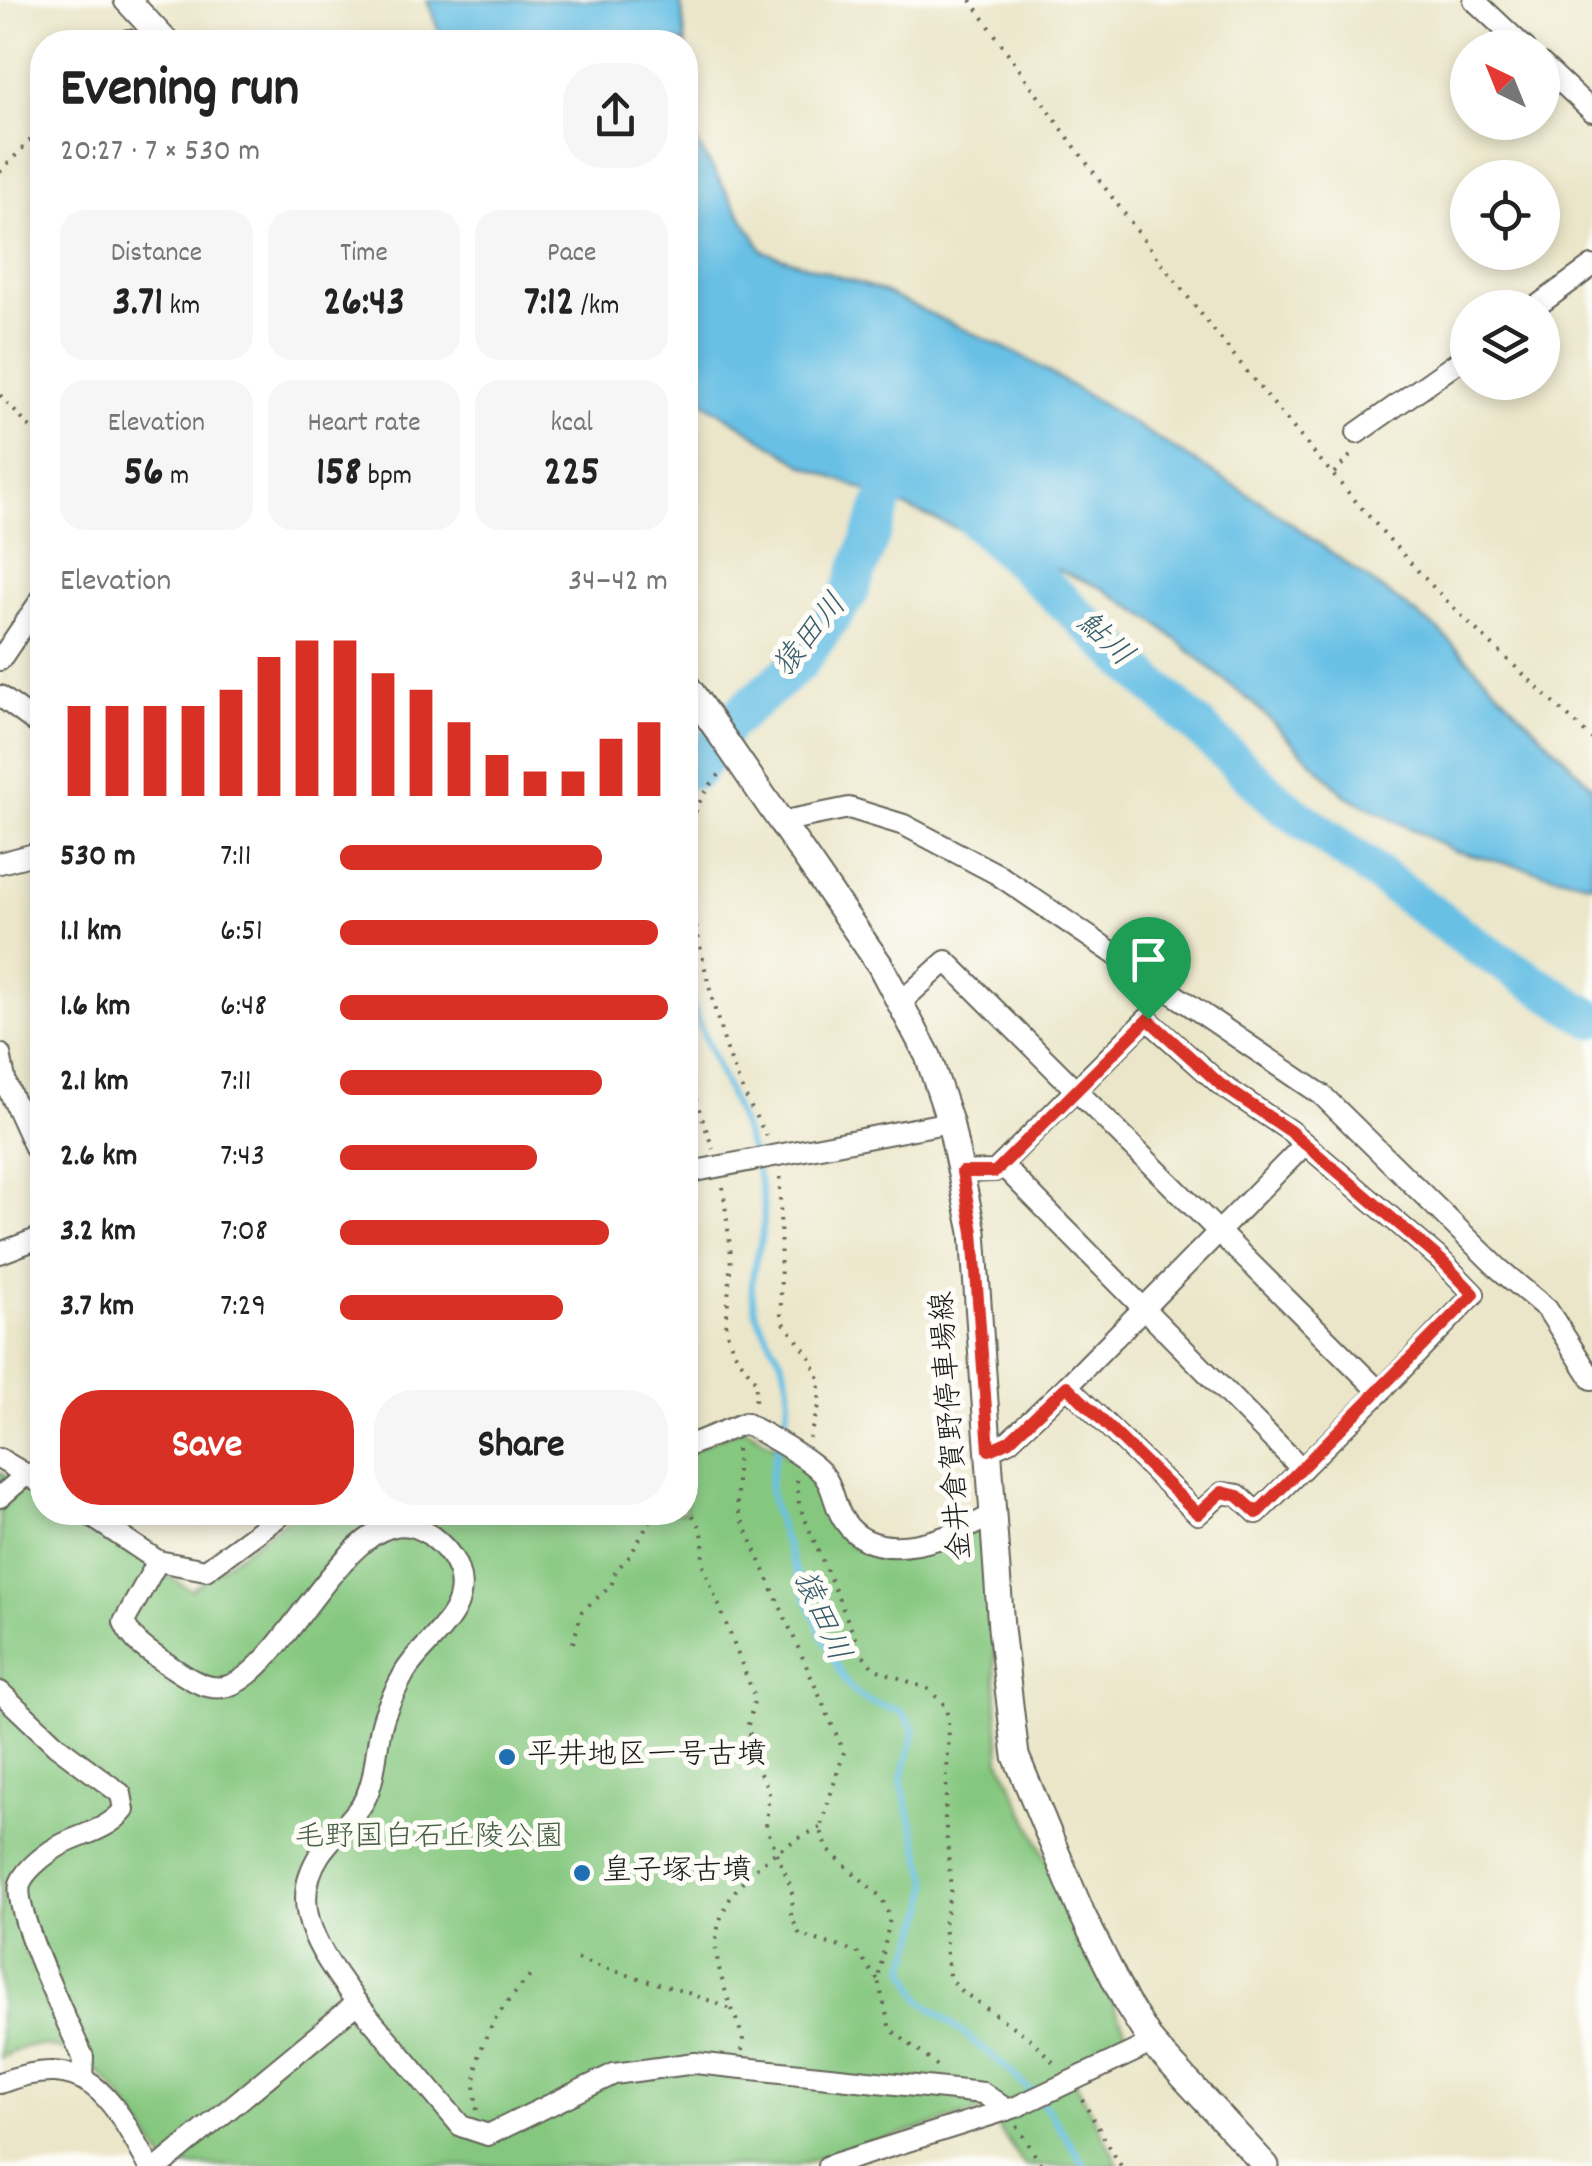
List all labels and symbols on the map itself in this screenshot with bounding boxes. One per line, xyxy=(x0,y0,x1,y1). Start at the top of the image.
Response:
north arrow xyxy=(1450,30,1560,140)
water label: 猿田川 xyxy=(764,585,860,689)
water label: 鮎川 xyxy=(1064,602,1142,680)
pin xyxy=(1106,917,1191,1020)
street label: 金井倉賀野停車場線 xyxy=(923,1290,985,1562)
water label: 猿田川 xyxy=(778,1564,860,1670)
place label: 平井地区一号古墳 xyxy=(527,1736,767,1779)
marker: 平井地区一号古墳 xyxy=(496,1746,518,1768)
park label: 毛野国白石丘陵公園 xyxy=(294,1818,564,1861)
place label: 皇子塚古墳 xyxy=(602,1852,752,1895)
marker: 皇子塚古墳 xyxy=(571,1862,593,1884)

